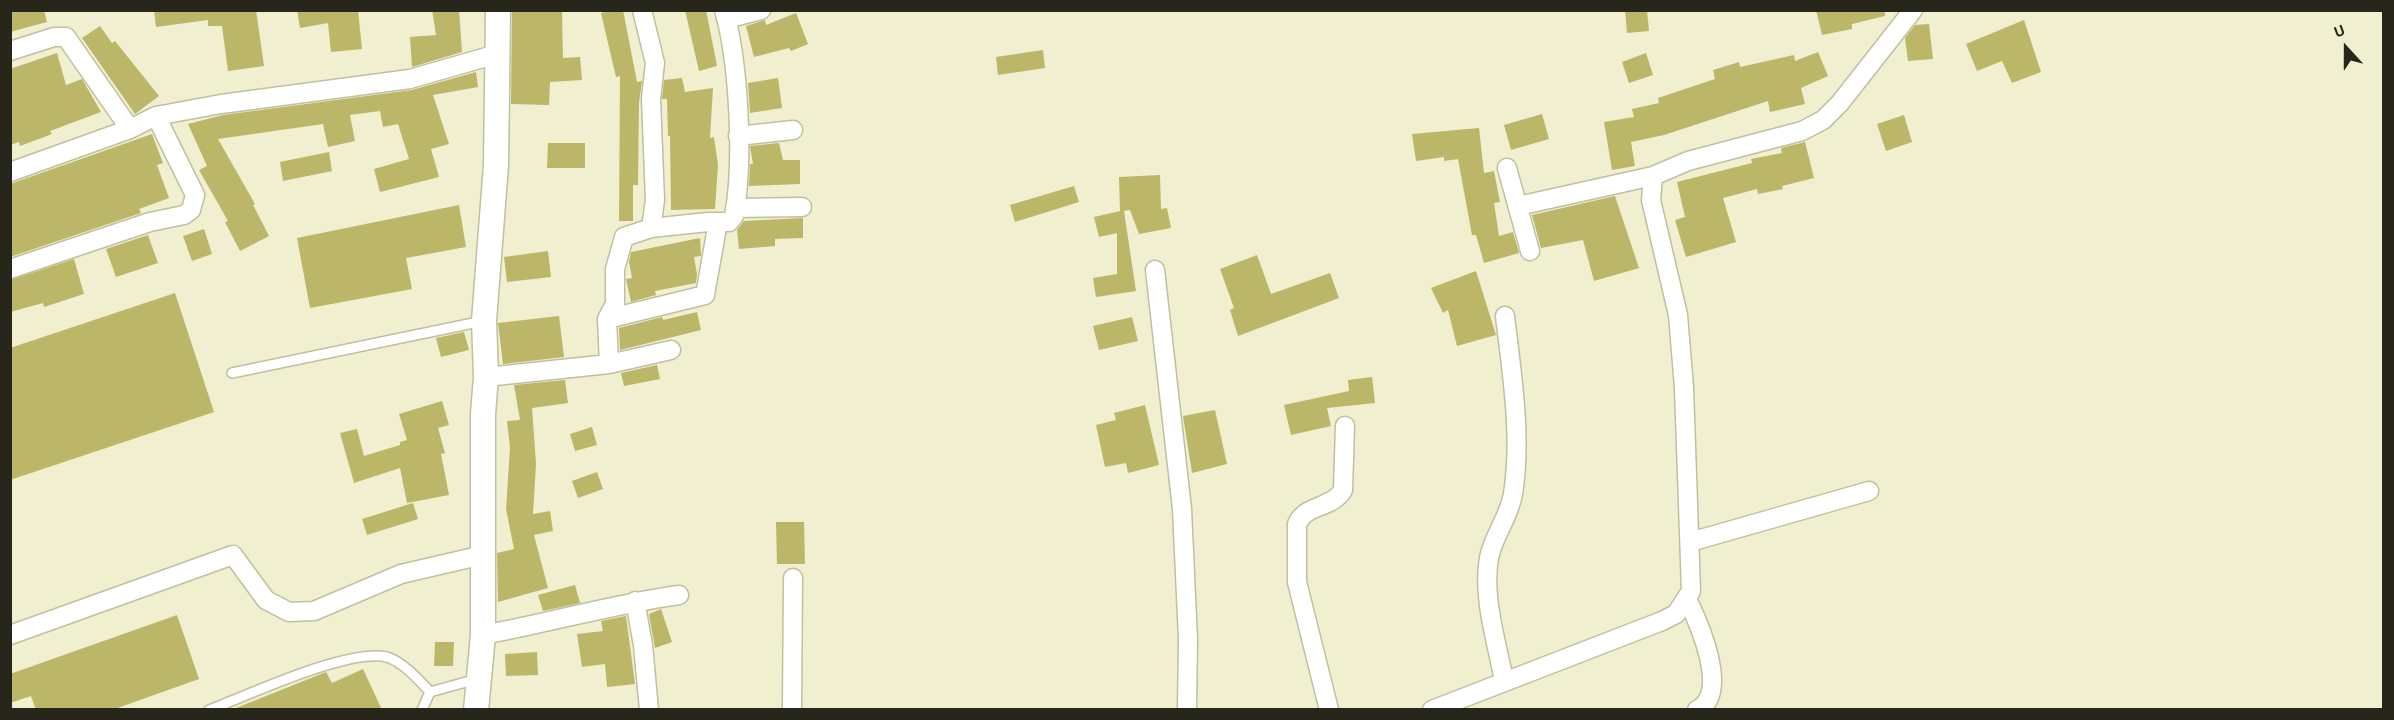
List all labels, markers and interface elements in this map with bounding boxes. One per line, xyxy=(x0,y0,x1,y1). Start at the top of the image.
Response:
north arrow xyxy=(2316,18,2376,78)
text: U xyxy=(2332,22,2347,40)

